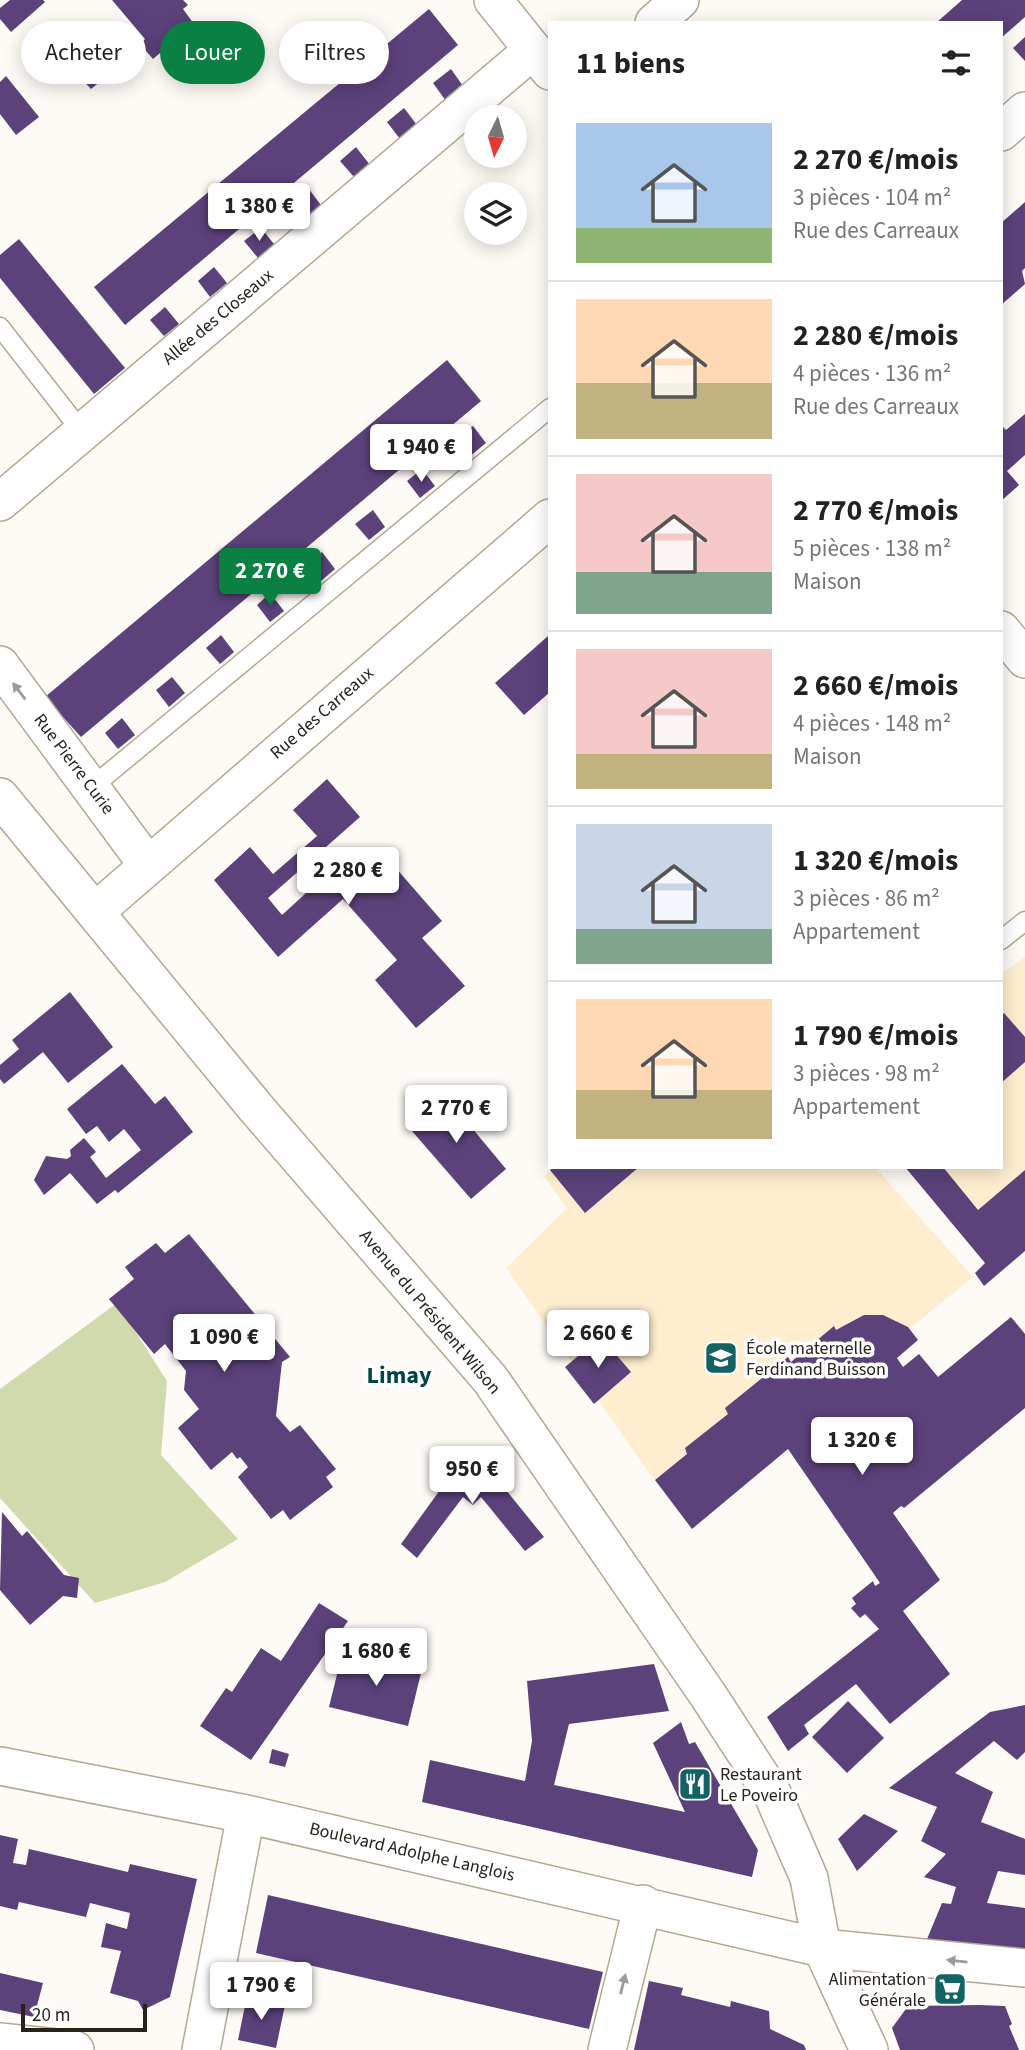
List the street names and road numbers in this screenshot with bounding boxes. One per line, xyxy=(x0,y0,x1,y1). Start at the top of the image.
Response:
street label: Allée des Closeaux xyxy=(157,263,279,371)
street label: Rue des Carreaux xyxy=(265,661,379,765)
street label: Rue Pierre Curie xyxy=(28,708,120,820)
street label: Avenue du Président Wilson xyxy=(353,1224,507,1400)
street label: Boulevard Adolphe Langlois xyxy=(307,1816,517,1888)

